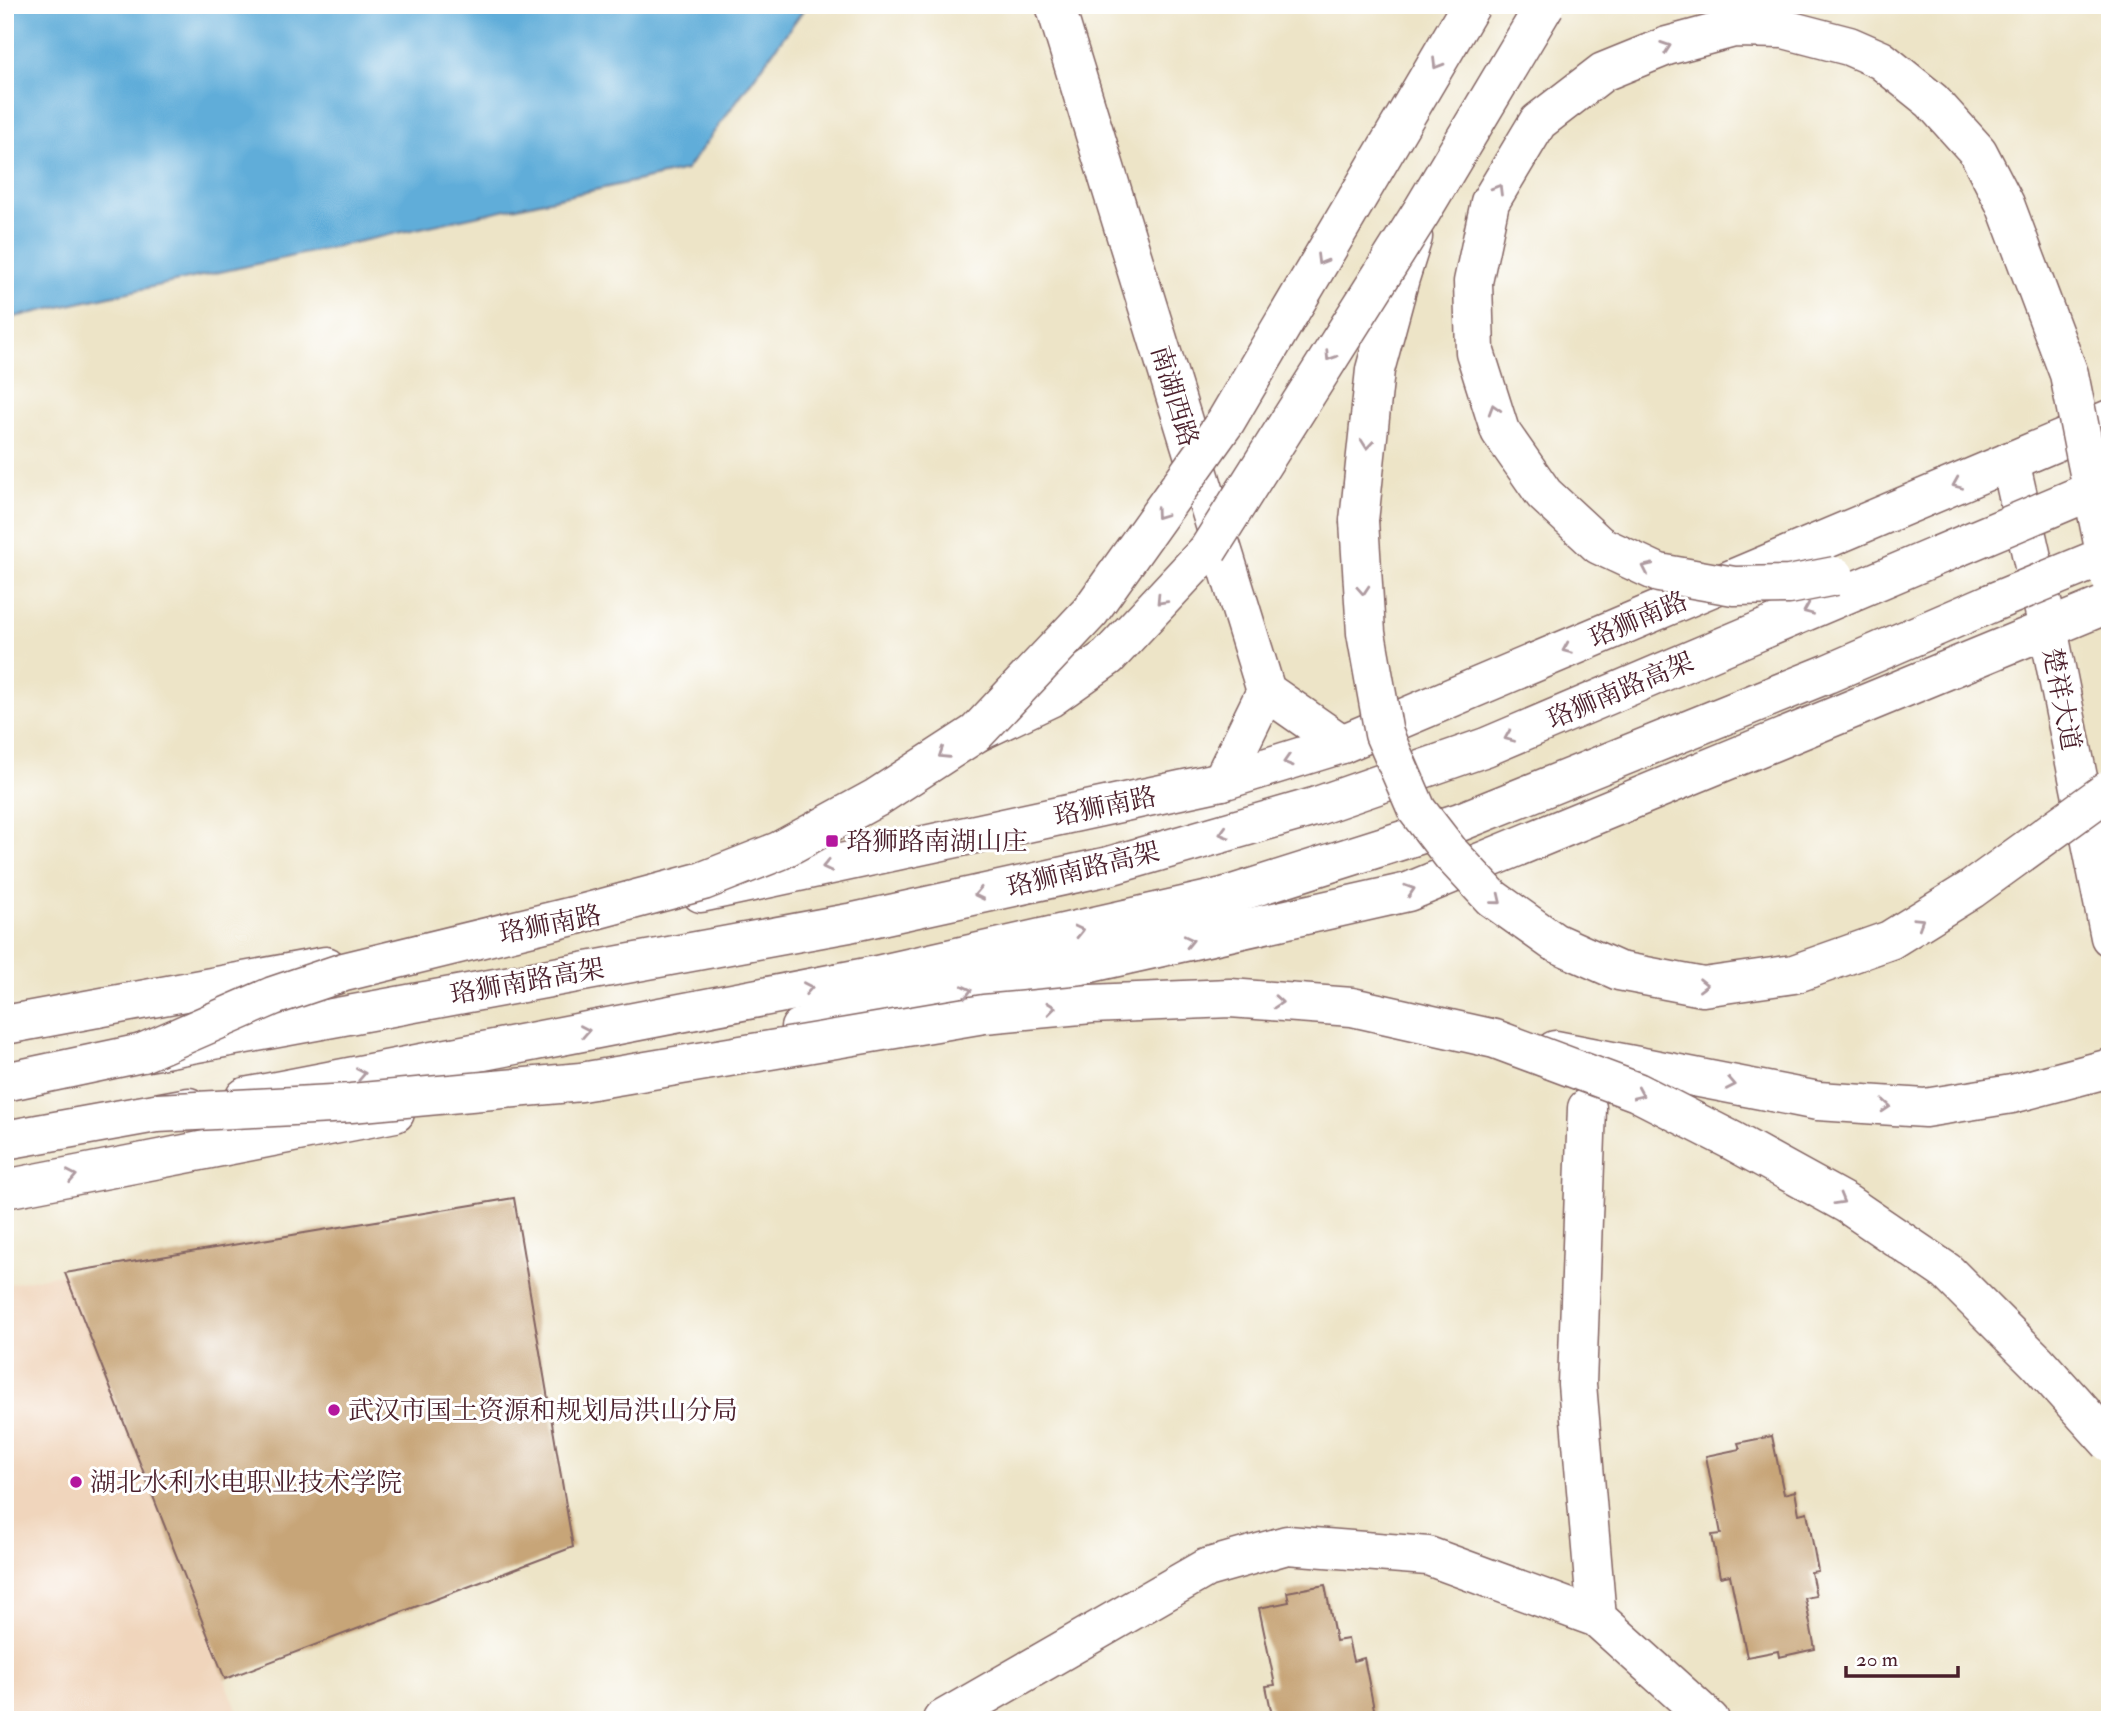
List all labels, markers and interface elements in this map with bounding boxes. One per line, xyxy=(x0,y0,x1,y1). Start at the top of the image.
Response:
one-way arrow xyxy=(1659,41,1672,55)
one-way arrow xyxy=(1432,56,1445,69)
one-way arrow xyxy=(1490,183,1503,196)
one-way arrow xyxy=(1316,252,1329,265)
street label: 南湖西路 xyxy=(1144,342,1205,451)
one-way arrow xyxy=(1325,348,1338,361)
one-way arrow xyxy=(1487,404,1502,416)
one-way arrow xyxy=(1360,439,1375,450)
one-way arrow xyxy=(1951,476,1964,490)
one-way arrow xyxy=(1156,506,1168,519)
one-way arrow xyxy=(1642,562,1655,576)
one-way arrow xyxy=(1356,584,1371,595)
street label: 珞狮南路 xyxy=(1584,585,1693,655)
one-way arrow xyxy=(1157,592,1169,605)
one-way arrow xyxy=(1803,602,1816,616)
one-way arrow xyxy=(1561,641,1574,655)
street label: 楚祥大道 xyxy=(2035,645,2087,753)
street label: 珞狮南路高架 xyxy=(1542,646,1698,736)
one-way arrow xyxy=(1504,729,1516,743)
one-way arrow xyxy=(938,746,951,759)
one-way arrow xyxy=(1282,753,1294,767)
street label: 珞狮南路 xyxy=(1051,781,1159,833)
one-way arrow xyxy=(1218,824,1230,839)
place label: 珞狮路南湖山庄 xyxy=(846,826,1028,858)
marker: 珞狮路南湖山庄 xyxy=(824,833,840,849)
street label: 珞狮南路高架 xyxy=(1004,836,1163,904)
one-way arrow xyxy=(821,858,833,872)
one-way arrow xyxy=(1404,884,1416,898)
one-way arrow xyxy=(973,886,985,900)
one-way arrow xyxy=(1489,892,1501,905)
street label: 珞狮南路 xyxy=(496,899,604,951)
one-way arrow xyxy=(1911,917,1924,930)
one-way arrow xyxy=(1073,925,1085,939)
one-way arrow xyxy=(1183,935,1195,949)
street label: 珞狮南路高架 xyxy=(448,953,607,1011)
one-way arrow xyxy=(1698,977,1709,993)
one-way arrow xyxy=(802,981,814,996)
one-way arrow xyxy=(961,985,973,999)
one-way arrow xyxy=(1273,994,1284,1009)
one-way arrow xyxy=(1046,1000,1057,1015)
one-way arrow xyxy=(579,1024,591,1039)
one-way arrow xyxy=(356,1067,367,1082)
one-way arrow xyxy=(1725,1075,1737,1090)
one-way arrow xyxy=(1632,1086,1644,1100)
one-way arrow xyxy=(1881,1098,1892,1113)
one-way arrow xyxy=(66,1169,78,1184)
one-way arrow xyxy=(1832,1192,1845,1205)
place label: 武汉市国土资源和规划局洪山分局 xyxy=(348,1395,738,1427)
marker: 武汉市国土资源和规划局洪山分局 xyxy=(326,1402,342,1418)
place label: 湖北水利水电职业技术学院 xyxy=(90,1467,402,1499)
marker: 湖北水利水电职业技术学院 xyxy=(68,1474,84,1490)
scale bar xyxy=(1846,1634,1958,1678)
text: 20 m xyxy=(1856,1646,1898,1673)

